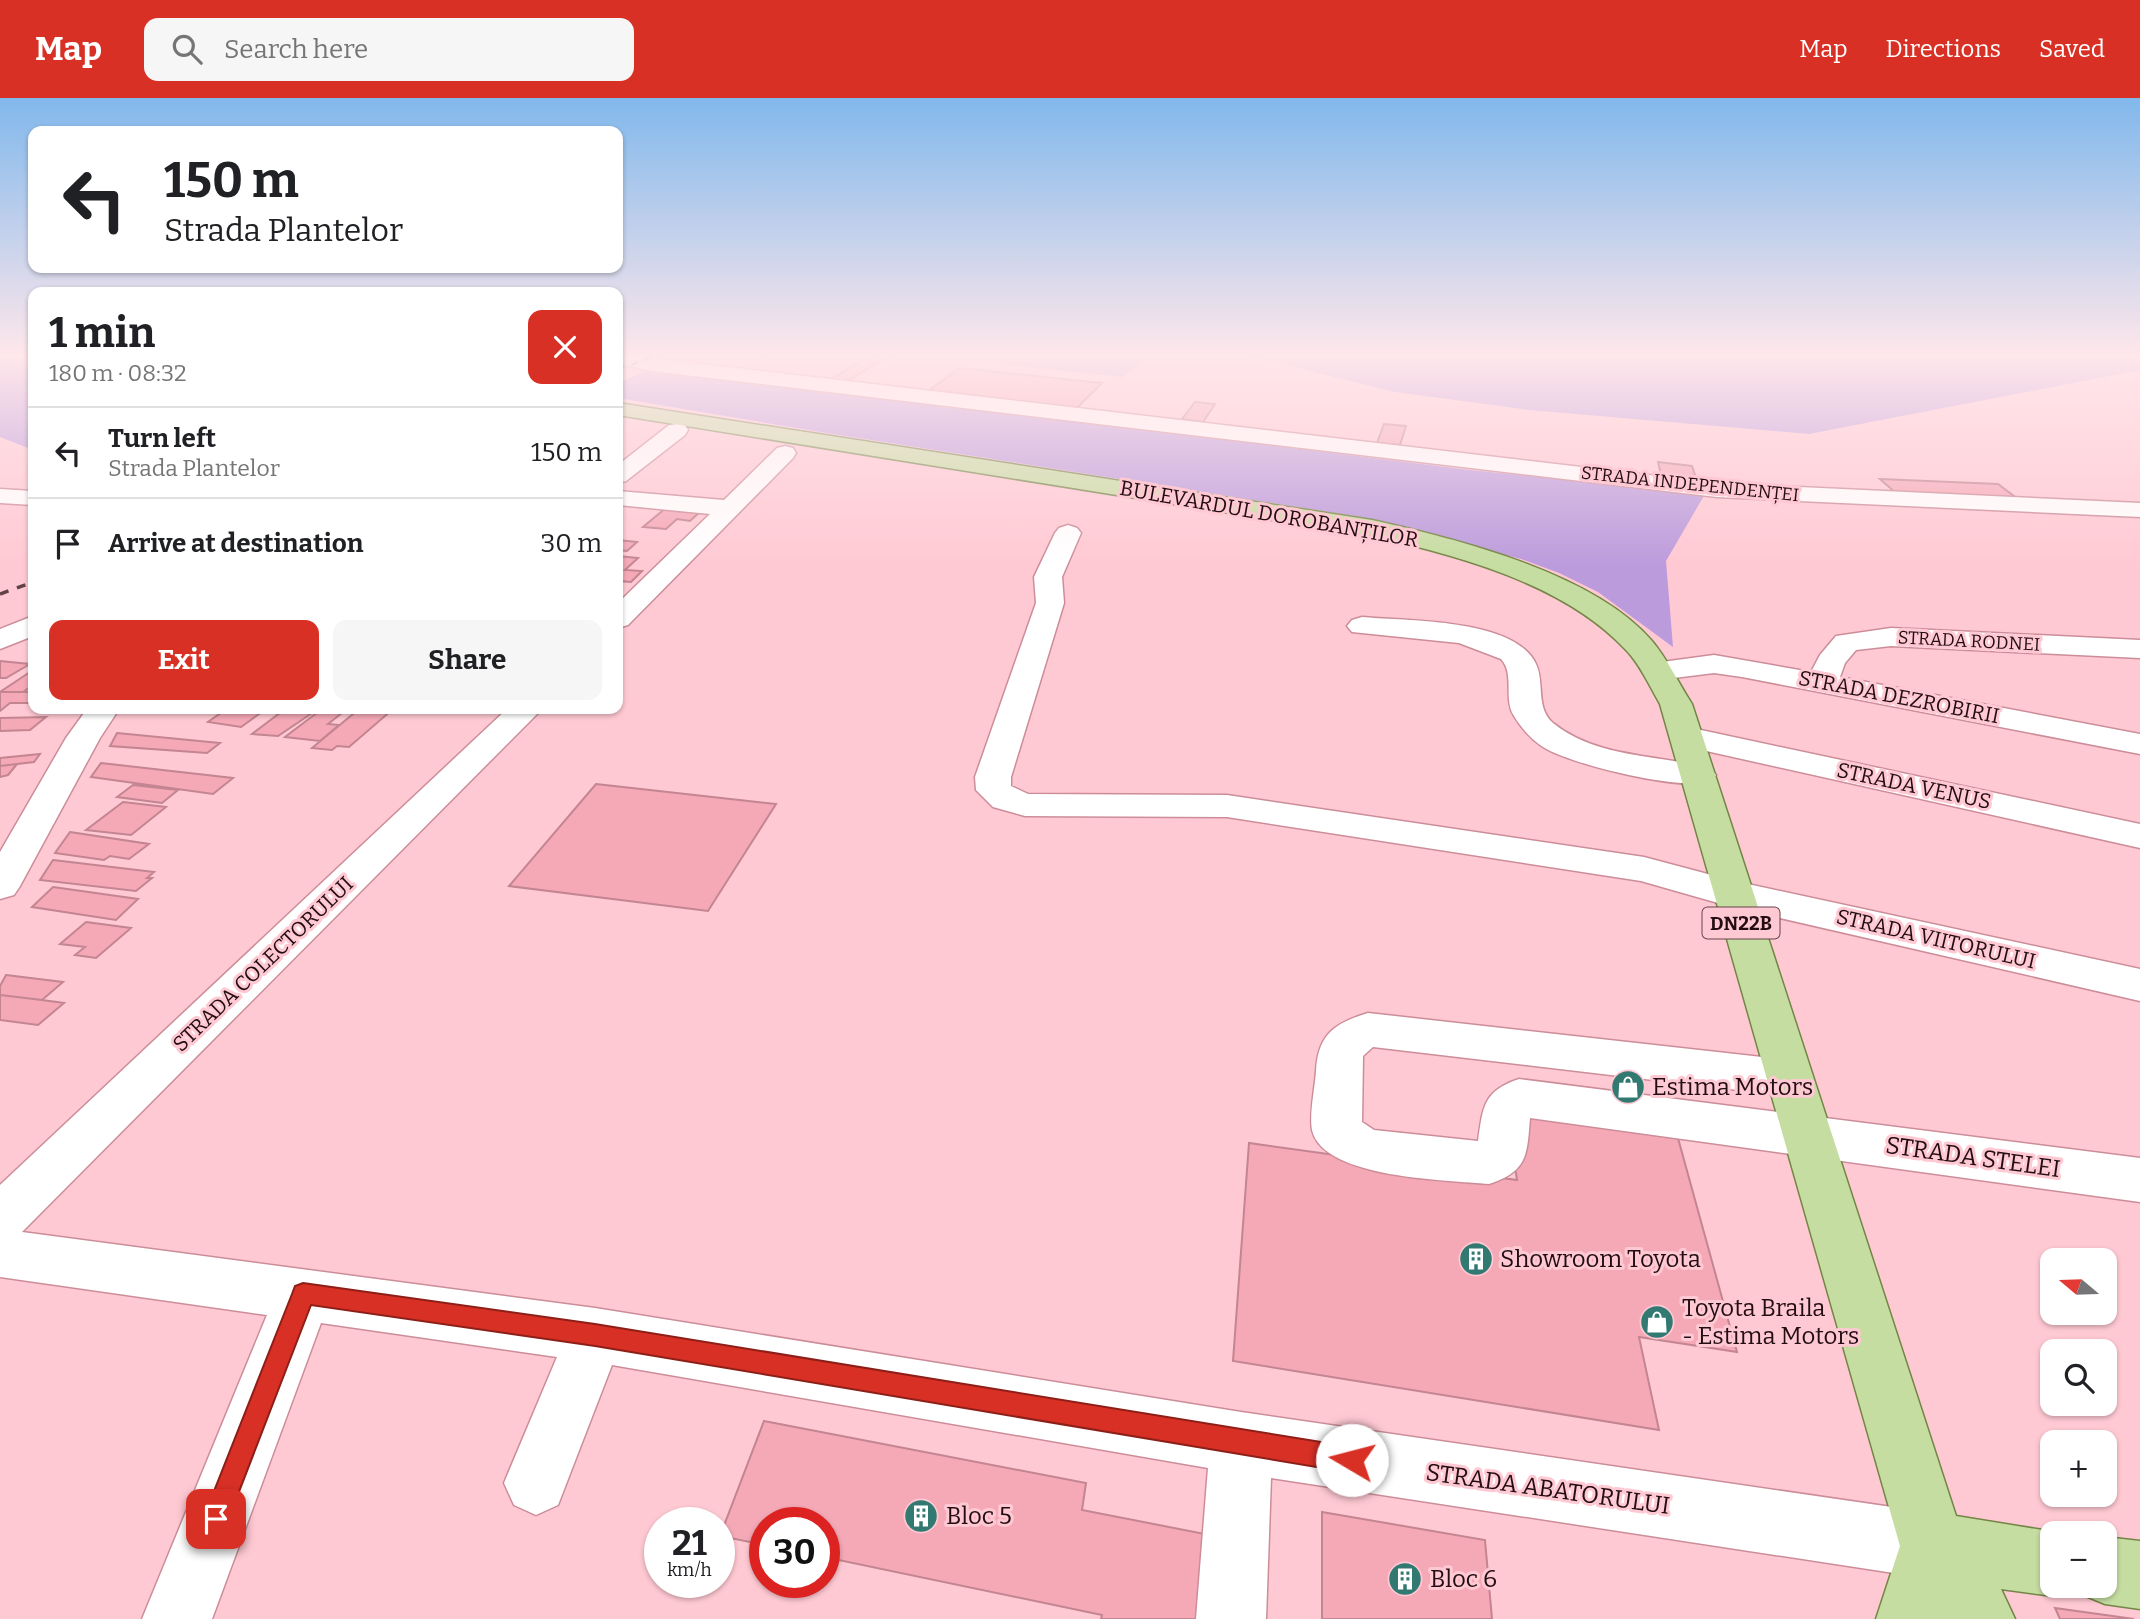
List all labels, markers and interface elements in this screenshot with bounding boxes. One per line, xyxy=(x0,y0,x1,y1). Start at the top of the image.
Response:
search box xyxy=(144,18,634,81)
text: Map xyxy=(35,29,102,69)
icon: search xyxy=(168,30,206,68)
text: Search here xyxy=(224,34,368,65)
text: Map xyxy=(1799,35,1848,63)
text: Directions xyxy=(1886,35,2001,63)
text: Saved xyxy=(2039,35,2105,63)
text: 150 m xyxy=(164,151,299,210)
icon: left xyxy=(49,154,140,245)
text: Strada Plantelor xyxy=(164,211,403,249)
text: 1 min xyxy=(49,308,155,358)
button: close xyxy=(528,310,602,384)
text: 180 m · 08:32 xyxy=(49,359,187,387)
text: Turn left xyxy=(108,423,216,454)
icon: left xyxy=(49,434,87,472)
text: 150 m xyxy=(531,437,602,468)
text: Strada Plantelor xyxy=(108,454,280,482)
street label: STRADA INDEPENDENȚEI xyxy=(1580,462,1800,507)
street label: BULEVARDUL DOROBANȚILOR xyxy=(1118,475,1420,553)
icon: arrive xyxy=(49,525,87,563)
text: Arrive at destination xyxy=(108,528,363,559)
text: 30 m xyxy=(541,528,602,559)
button: Exit xyxy=(49,620,319,700)
button: Share xyxy=(333,620,602,700)
street label: STRADA RODNEI xyxy=(1897,626,2041,656)
street label: STRADA DEZROBIRII xyxy=(1796,665,2002,729)
street label: STRADA VENUS xyxy=(1834,757,1994,815)
street label: STRADA COLECTORULUI xyxy=(167,871,359,1057)
street label: STRADA VIITORULUI xyxy=(1834,903,2038,975)
road number: DN22B xyxy=(1702,908,1780,938)
shop icon: Estima Motors xyxy=(1609,1068,1647,1106)
place label: Estima Motors xyxy=(1652,1073,1813,1101)
street label: STRADA STELEI xyxy=(1884,1131,2062,1183)
building icon: Showroom Toyota xyxy=(1457,1240,1495,1278)
place label: Showroom Toyota xyxy=(1500,1245,1701,1273)
north arrow xyxy=(2040,1248,2118,1325)
map controls xyxy=(2040,1248,2117,1598)
place label: Toyota Braila - Estima Motors xyxy=(1682,1294,1859,1350)
shop icon: Toyota Braila - Estima Motors xyxy=(1638,1303,1676,1341)
button: search xyxy=(2040,1339,2117,1416)
position arrow xyxy=(1315,1423,1389,1497)
button: + xyxy=(2040,1430,2117,1507)
street label: STRADA ABATORULUI xyxy=(1424,1458,1672,1520)
pin xyxy=(186,1489,246,1549)
building icon: Bloc 5 xyxy=(902,1497,940,1535)
icon: arrive xyxy=(197,1500,235,1538)
place label: Bloc 5 xyxy=(946,1502,1012,1530)
speed limit sign: 30 xyxy=(749,1507,840,1598)
button: − xyxy=(2040,1521,2117,1598)
text: 21 xyxy=(672,1522,707,1564)
text: km/h xyxy=(667,1559,712,1581)
building icon: Bloc 6 xyxy=(1386,1560,1424,1598)
place label: Bloc 6 xyxy=(1430,1565,1497,1593)

